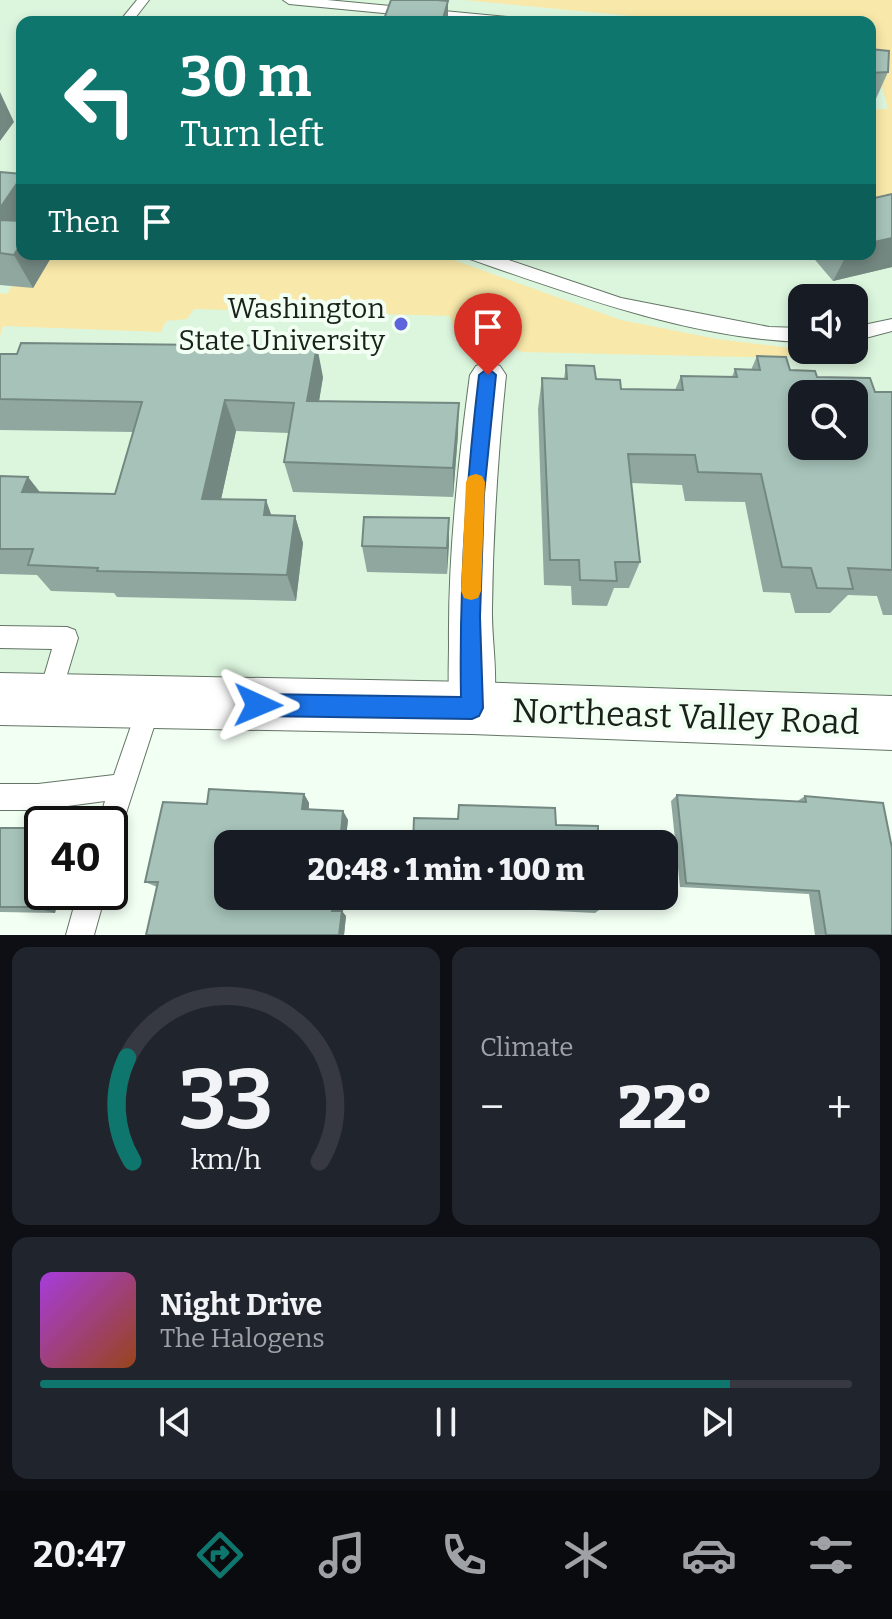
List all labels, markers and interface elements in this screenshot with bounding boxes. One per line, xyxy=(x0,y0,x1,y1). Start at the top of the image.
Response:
text: 30 m xyxy=(180,44,311,111)
icon: left xyxy=(48,48,152,152)
text: Turn left xyxy=(180,112,324,156)
icon: arrive xyxy=(135,200,179,244)
text: Then xyxy=(48,204,119,240)
map controls xyxy=(788,284,868,460)
button: sound xyxy=(788,284,868,364)
place label: Washington State University xyxy=(178,292,385,357)
pin xyxy=(454,293,522,375)
icon: arrive xyxy=(466,305,510,349)
marker: Washington State University xyxy=(392,315,410,333)
button: search xyxy=(788,380,868,460)
position arrow xyxy=(216,663,300,747)
street label: Northeast Valley Road xyxy=(511,690,861,743)
speed limit sign: 40 xyxy=(24,806,128,910)
text: 20:48 · 1 min · 100 m xyxy=(308,852,584,888)
text: Climate xyxy=(480,1032,574,1063)
text: 33 xyxy=(179,1050,273,1150)
text: 22° xyxy=(618,1072,713,1144)
text: − xyxy=(480,1081,504,1134)
text: + xyxy=(827,1081,852,1134)
text: km/h xyxy=(191,1142,262,1177)
text: Night Drive xyxy=(160,1287,322,1323)
text: The Halogens xyxy=(160,1323,325,1354)
icon: previous xyxy=(153,1400,197,1444)
icon: pause xyxy=(424,1400,468,1444)
icon: next xyxy=(695,1400,739,1444)
icon: directions xyxy=(192,1527,248,1583)
icon: music xyxy=(314,1527,370,1583)
icon: phone xyxy=(436,1527,492,1583)
icon: climate xyxy=(558,1527,614,1583)
icon: car xyxy=(681,1527,737,1583)
icon: filters xyxy=(803,1527,859,1583)
text: 20:47 xyxy=(33,1533,126,1577)

